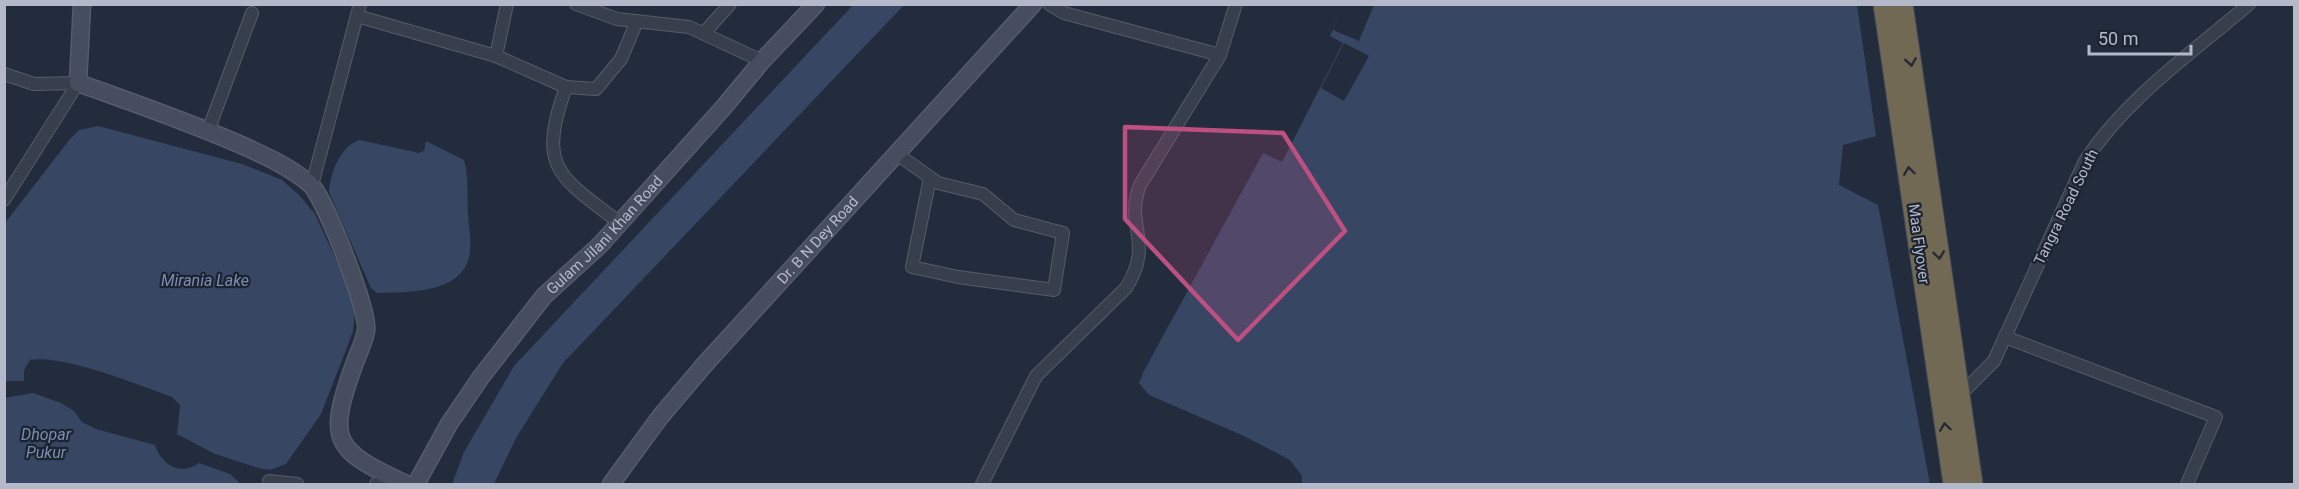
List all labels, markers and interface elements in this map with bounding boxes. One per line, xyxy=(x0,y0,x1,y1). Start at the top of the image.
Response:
scale bar xyxy=(2089,18,2191,56)
text: 50 m xyxy=(2098,28,2138,49)
one-way arrow xyxy=(1904,58,1916,67)
street label: Tangra Road South xyxy=(2030,146,2102,268)
one-way arrow xyxy=(1903,167,1915,176)
street label: Gulam Jilani Khan Road xyxy=(543,172,667,298)
street label: Dr. B N Dey Road xyxy=(773,193,862,288)
street label: Maa Flyover xyxy=(1904,203,1934,285)
one-way arrow xyxy=(1933,251,1945,260)
water label: Mirania Lake xyxy=(161,271,249,290)
one-way arrow xyxy=(1940,422,1952,431)
water label: Dhopar Pukur xyxy=(21,425,72,462)

